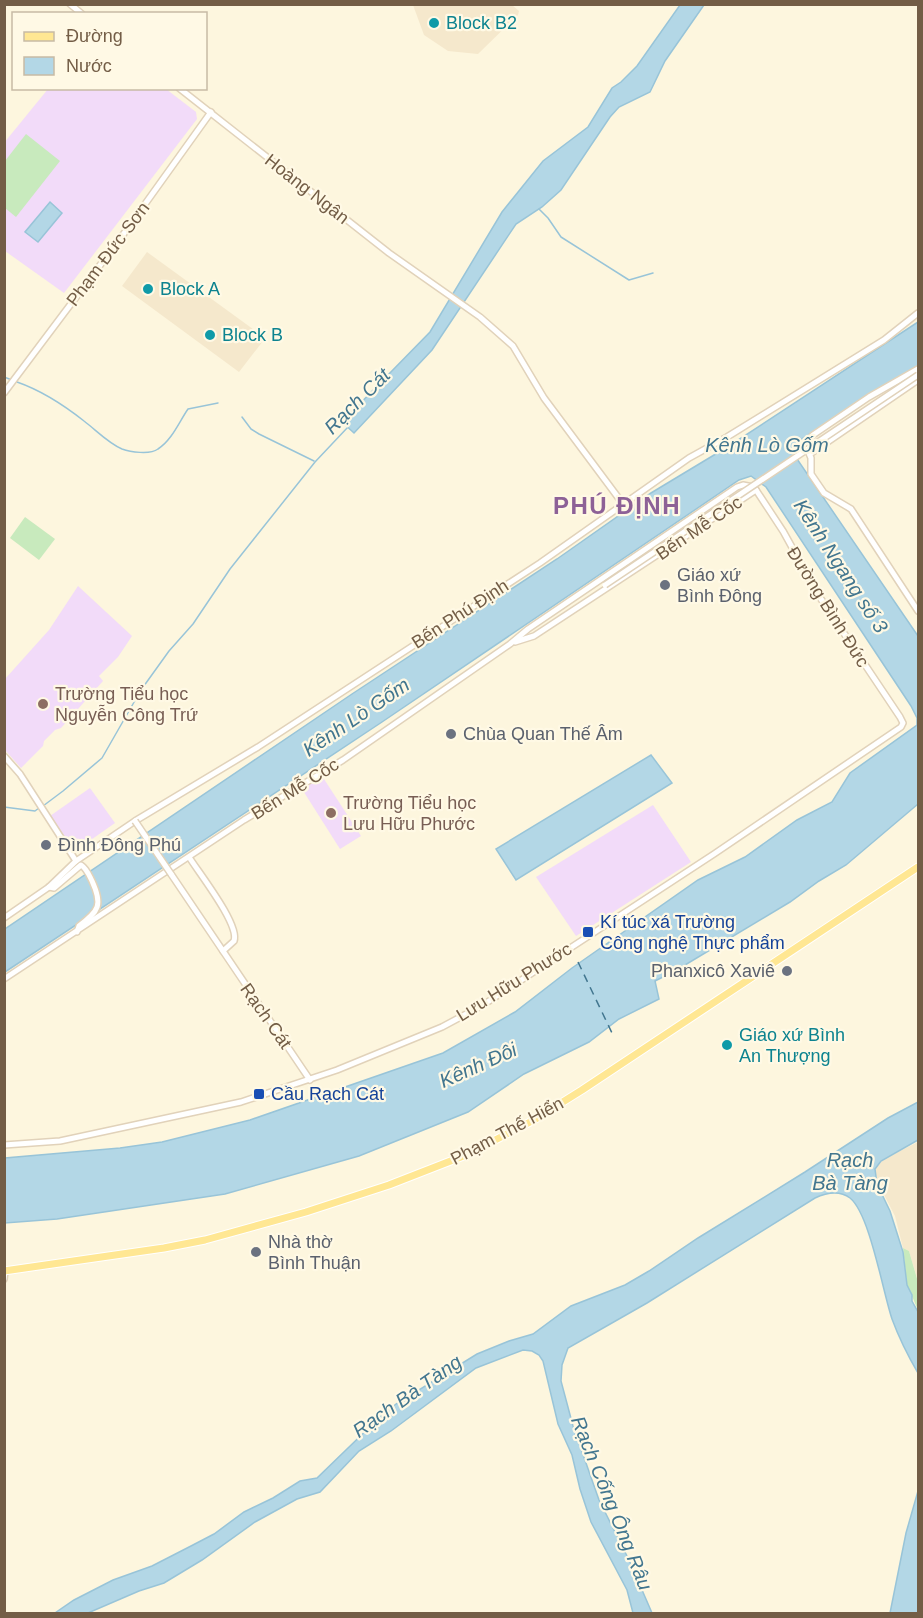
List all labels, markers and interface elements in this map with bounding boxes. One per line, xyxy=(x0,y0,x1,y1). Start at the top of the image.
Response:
legend xyxy=(12,12,207,90)
place label: Block B2 xyxy=(446,13,517,33)
marker: Block B2 xyxy=(427,16,441,30)
text: Đường xyxy=(66,26,123,46)
text: Nước xyxy=(66,56,112,76)
street label: Hoàng Ngân xyxy=(261,150,353,228)
street label: Phạm Đức Sơn xyxy=(62,198,154,310)
place label: Block A xyxy=(160,279,220,299)
marker: Block A xyxy=(141,282,155,296)
place label: Block B xyxy=(222,325,283,345)
marker: Block B xyxy=(203,328,217,342)
water label: Rạch Cát xyxy=(320,363,395,438)
water label: Kênh Lò Gốm xyxy=(705,434,829,456)
street label: Bến Mễ Cốc xyxy=(652,491,746,564)
district label: PHÚ ĐỊNH xyxy=(553,492,681,519)
water label: Kênh Ngang số 3 xyxy=(790,495,892,637)
street label: Đường Bình Đức xyxy=(783,543,873,671)
place label: Giáo xứ Bình Đông xyxy=(677,565,762,606)
street label: Bến Phú Định xyxy=(408,575,512,653)
marker: Giáo xứ Bình Đông xyxy=(658,578,672,592)
water label: Kênh Lò Gốm xyxy=(299,673,413,761)
place label: Trường Tiểu học Nguyễn Công Trứ xyxy=(55,684,198,725)
marker: Trường Tiểu học Nguyễn Công Trứ xyxy=(36,697,50,711)
place label: Chùa Quan Thế Âm xyxy=(463,724,623,744)
marker: Chùa Quan Thế Âm xyxy=(444,727,458,741)
street label: Bến Mễ Cốc xyxy=(247,753,342,824)
place label: Trường Tiểu học Lưu Hữu Phước xyxy=(343,793,476,834)
marker: Trường Tiểu học Lưu Hữu Phước xyxy=(324,806,338,820)
place label: Đình Đông Phú xyxy=(58,835,181,855)
marker: Đình Đông Phú xyxy=(39,838,53,852)
place label: Kí túc xá Trường Công nghệ Thực phẩm xyxy=(600,912,785,953)
marker: Kí túc xá Trường Công nghệ Thực phẩm xyxy=(581,925,595,939)
street label: Lưu Hữu Phước xyxy=(453,939,575,1025)
place label: Phanxicô Xaviê xyxy=(651,961,775,981)
marker: Phanxicô Xaviê xyxy=(780,964,794,978)
street label: Rạch Cát xyxy=(236,980,296,1052)
place label: Giáo xứ Bình An Thượng xyxy=(739,1025,845,1066)
water label: Kênh Đôi xyxy=(436,1038,521,1092)
marker: Giáo xứ Bình An Thượng xyxy=(720,1038,734,1052)
place label: Cầu Rạch Cát xyxy=(271,1084,384,1104)
marker: Cầu Rạch Cát xyxy=(252,1087,266,1101)
street label: Phạm Thế Hiển xyxy=(447,1093,567,1169)
water label: Rạch Bà Tàng xyxy=(812,1149,888,1194)
place label: Nhà thờ Bình Thuận xyxy=(268,1232,361,1273)
marker: Nhà thờ Bình Thuận xyxy=(249,1245,263,1259)
water label: Rạch Bà Tàng xyxy=(348,1350,466,1442)
water label: Rạch Cống Ông Râu xyxy=(567,1413,657,1593)

